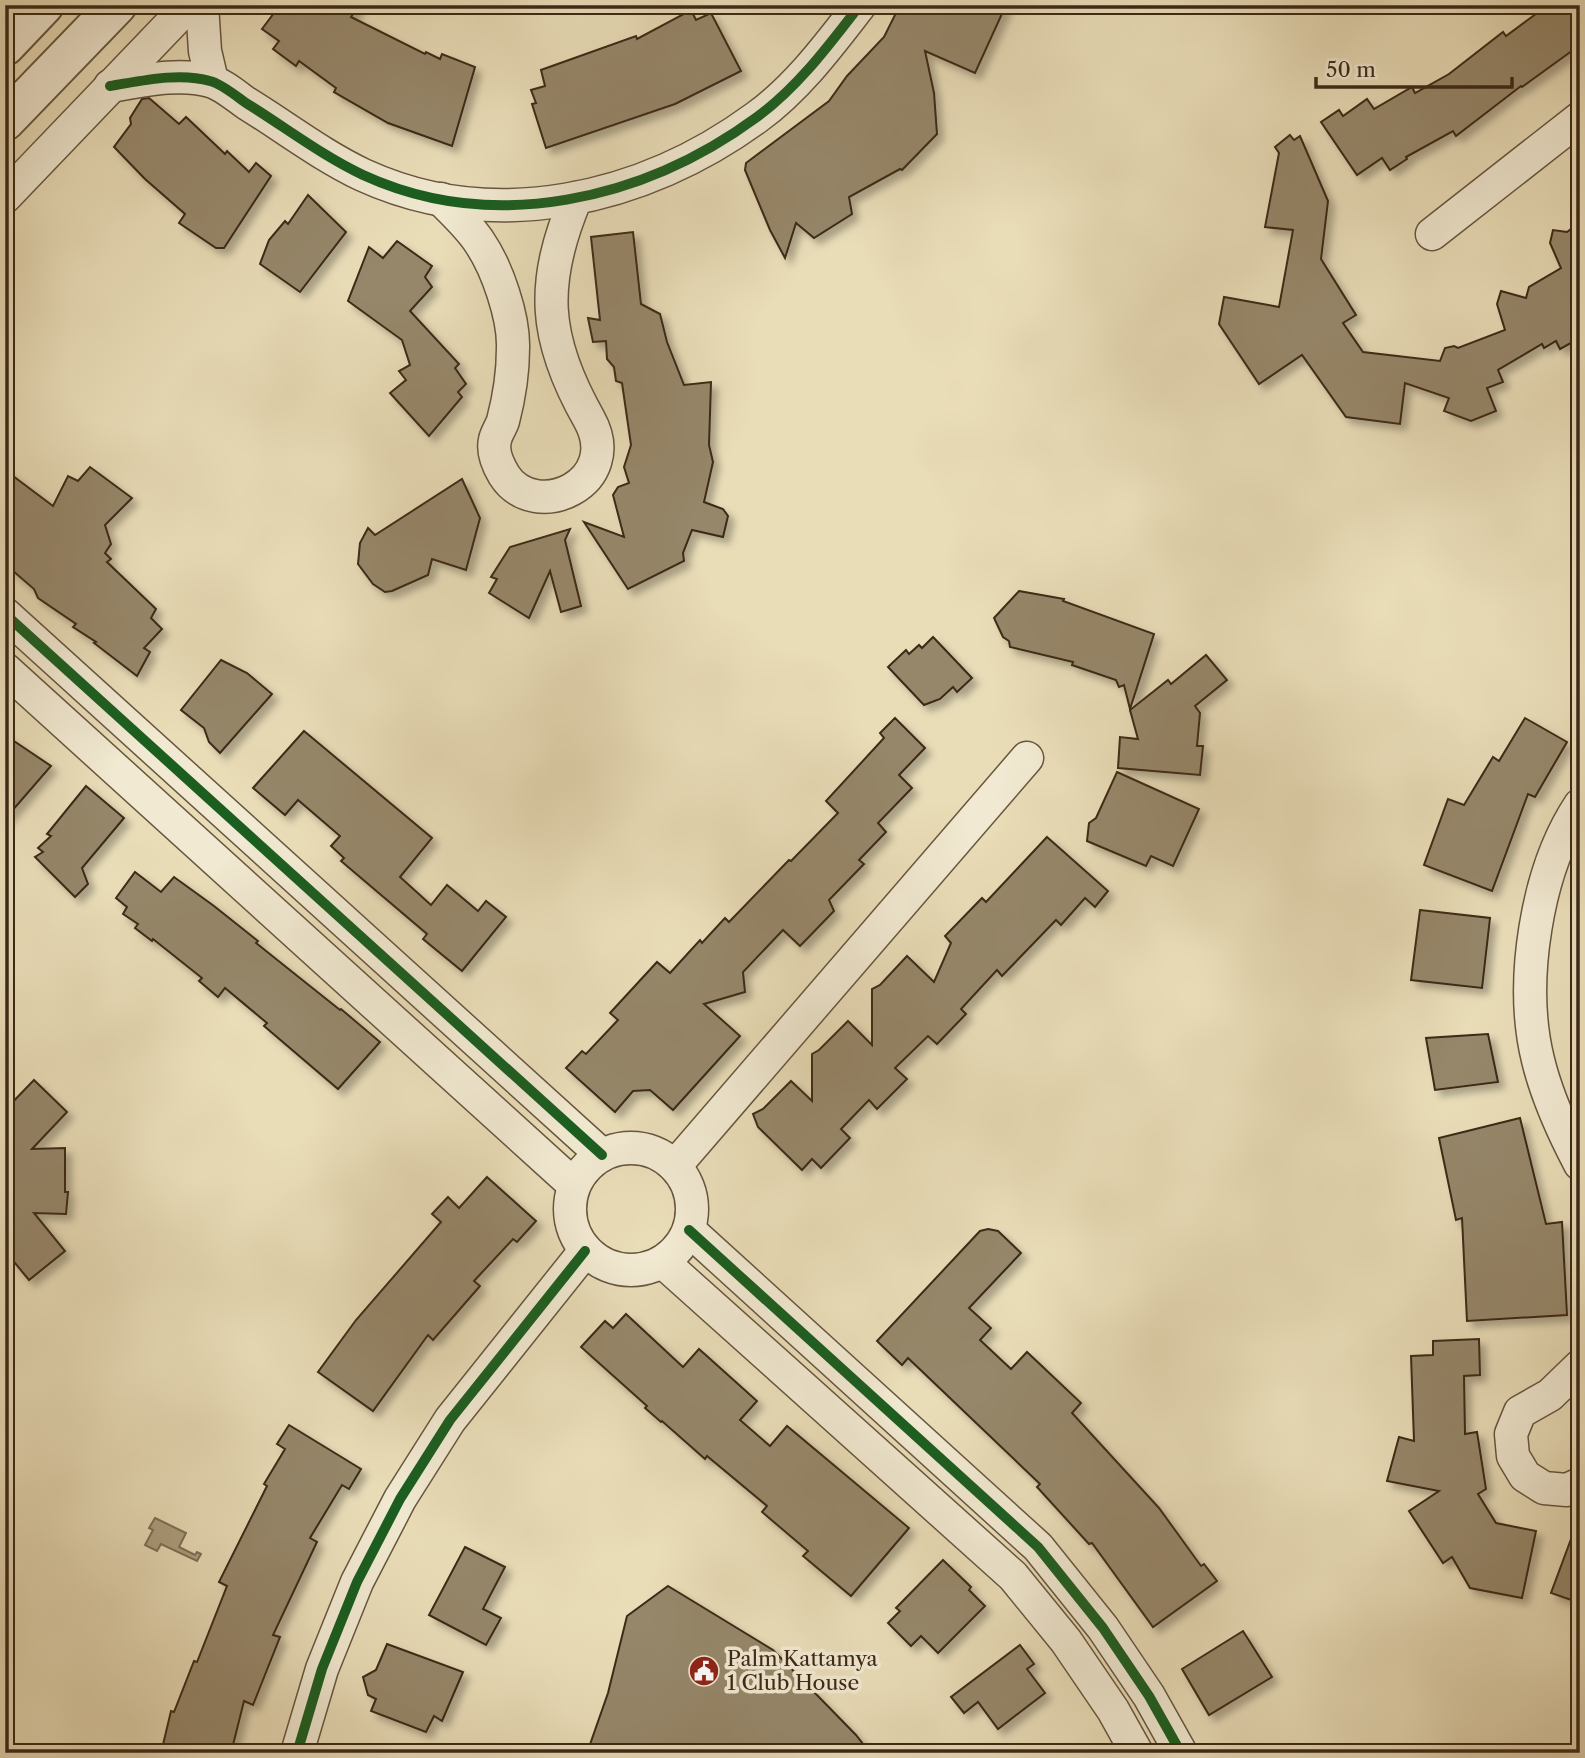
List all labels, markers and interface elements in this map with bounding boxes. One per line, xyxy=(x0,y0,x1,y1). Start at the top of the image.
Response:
scale bar xyxy=(1316,46,1512,90)
text: 50 m xyxy=(1326,57,1376,82)
place label: Palm Kattamya 1 Club House xyxy=(727,1646,879,1695)
public building icon: Palm Kattamya 1 Club House xyxy=(687,1654,721,1688)

